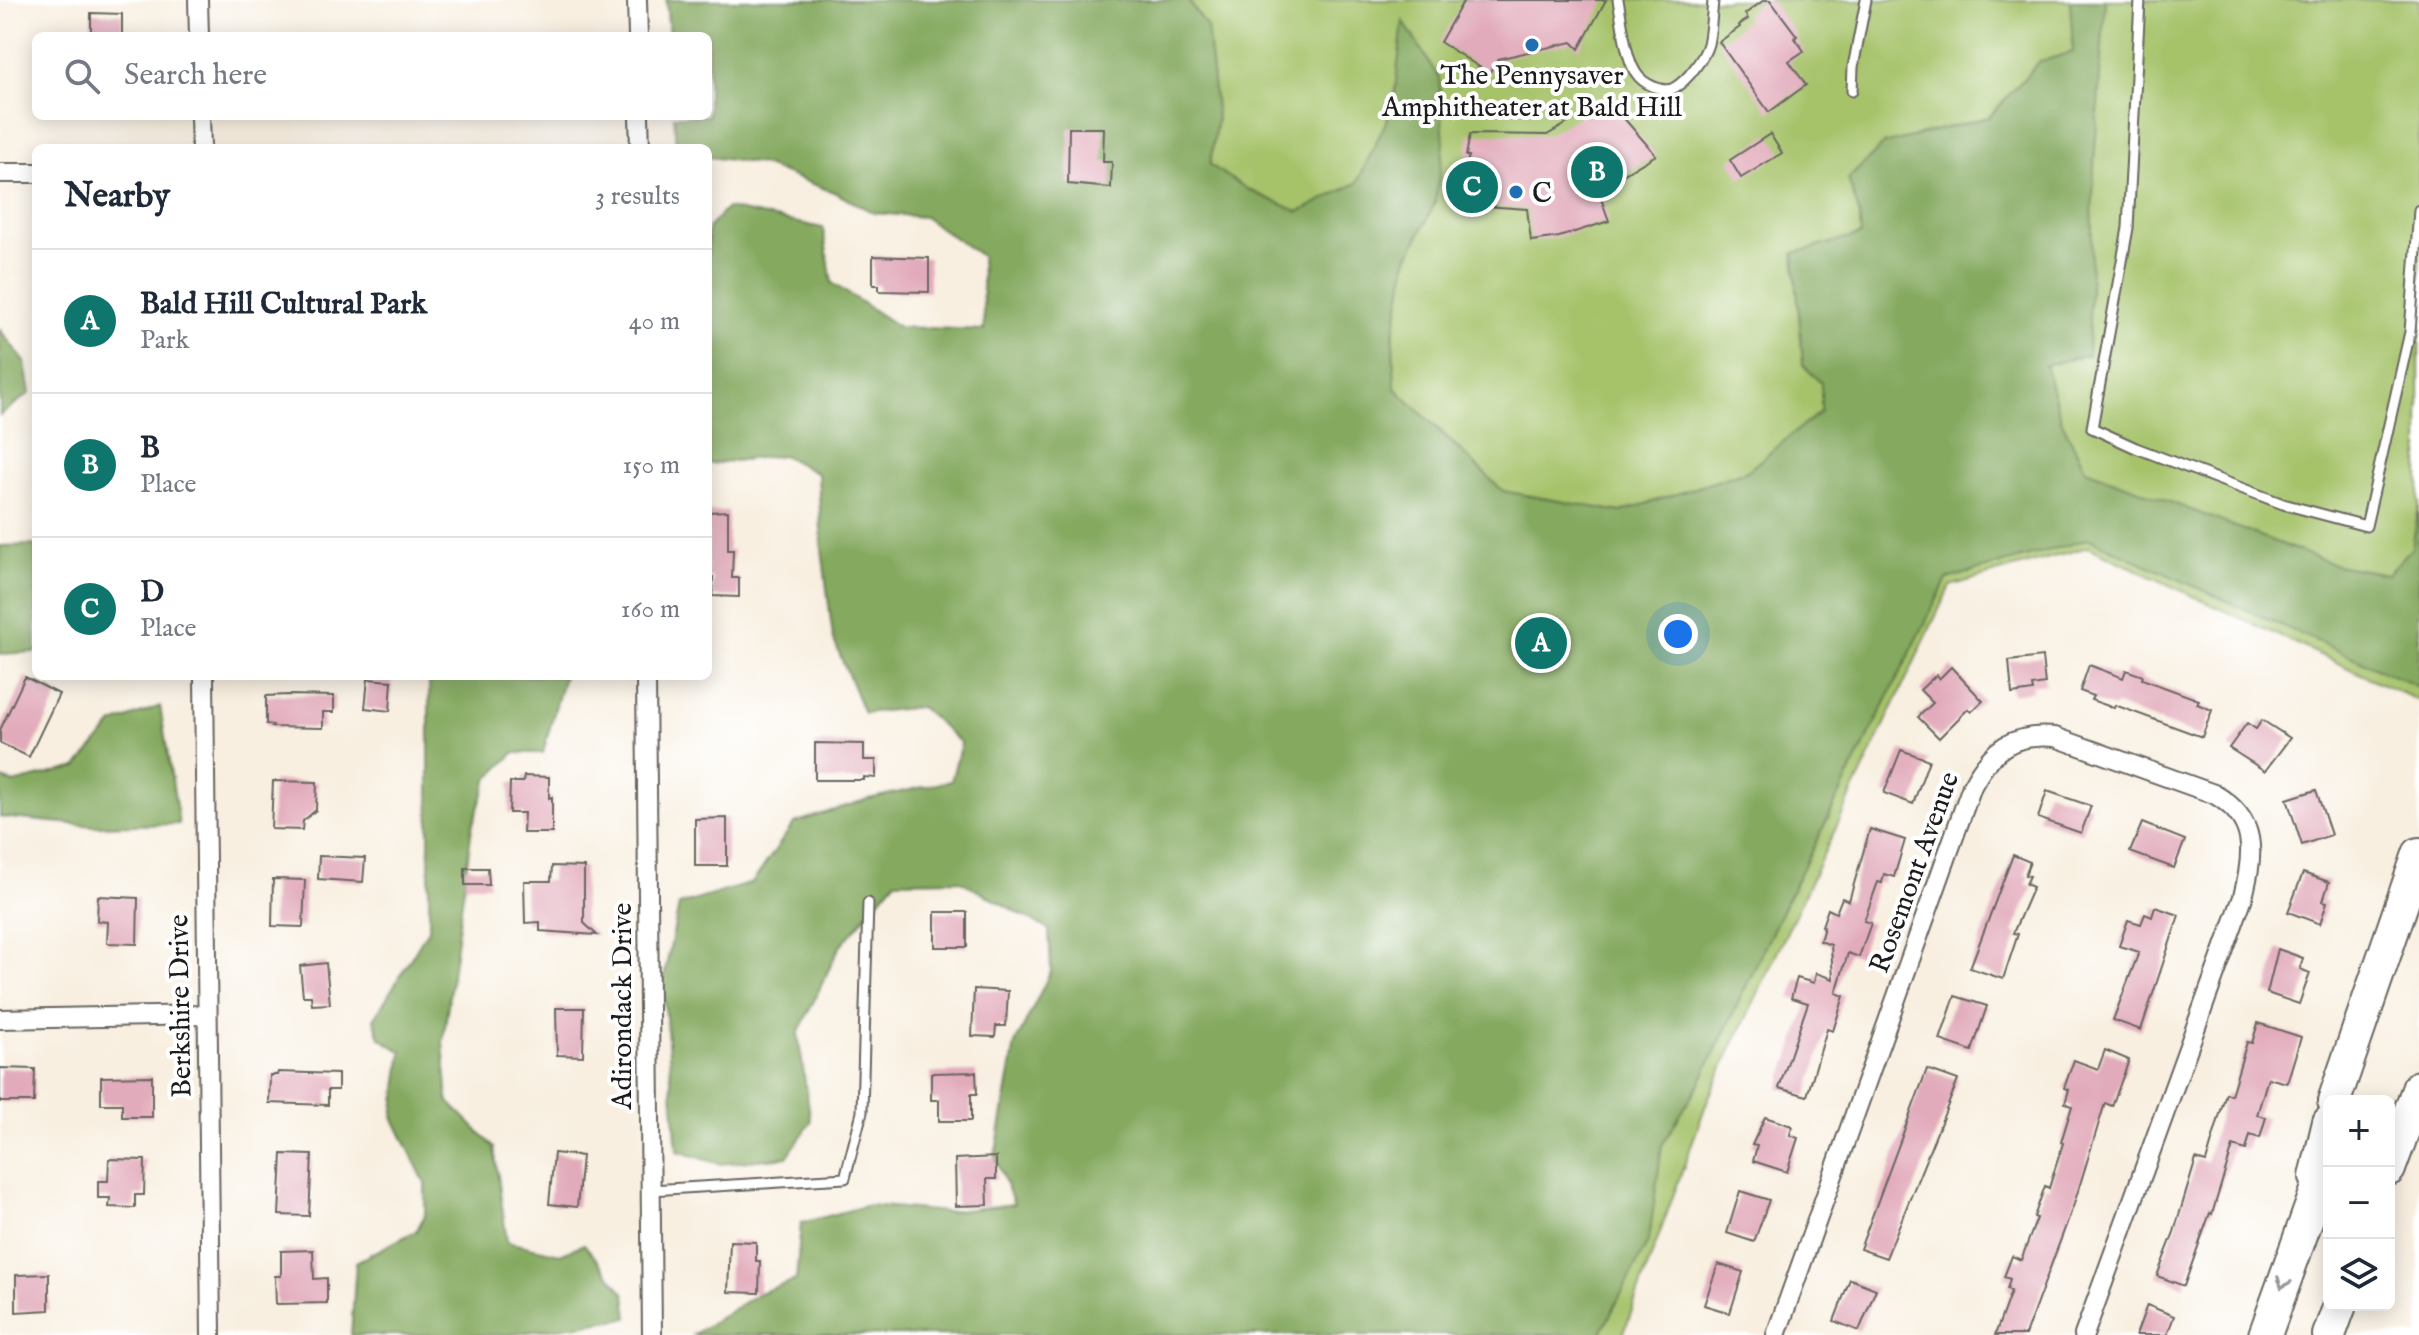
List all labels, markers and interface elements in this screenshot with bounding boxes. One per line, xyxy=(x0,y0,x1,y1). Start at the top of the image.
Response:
search box xyxy=(32,32,712,120)
marker: The Pennysaver Amphitheater at Bald Hill xyxy=(1523,36,1541,54)
icon: search xyxy=(60,54,104,98)
text: Search here xyxy=(124,57,267,95)
place label: The Pennysaver Amphitheater at Bald Hill xyxy=(1381,59,1682,126)
pin: B xyxy=(1571,142,1623,202)
pin: C xyxy=(1446,157,1498,217)
text: Nearby xyxy=(64,175,170,218)
place label: C xyxy=(1532,177,1552,212)
text: 3 results xyxy=(595,180,680,213)
marker: C xyxy=(1507,183,1525,201)
text: Bald Hill Cultural Park xyxy=(140,286,427,324)
text: A xyxy=(81,305,99,338)
text: 40 m xyxy=(629,305,680,338)
text: Park xyxy=(140,324,189,357)
text: B xyxy=(140,430,160,468)
text: B xyxy=(81,449,99,482)
text: 150 m xyxy=(622,449,680,482)
text: Place xyxy=(140,468,196,501)
text: D xyxy=(140,574,164,612)
text: C xyxy=(81,593,99,626)
text: 160 m xyxy=(621,593,680,626)
text: Place xyxy=(140,612,196,645)
pin: A xyxy=(1515,613,1567,673)
your location xyxy=(1658,614,1698,654)
street label: Rosemont Avenue xyxy=(1863,767,1968,978)
street label: Adirondack Drive xyxy=(606,902,641,1110)
street label: Berkshire Drive xyxy=(162,914,201,1098)
map controls xyxy=(2323,1095,2395,1311)
button: + xyxy=(2323,1095,2395,1167)
button: − xyxy=(2323,1167,2395,1239)
button: layers xyxy=(2323,1239,2395,1311)
one-way arrow xyxy=(2277,1275,2293,1289)

